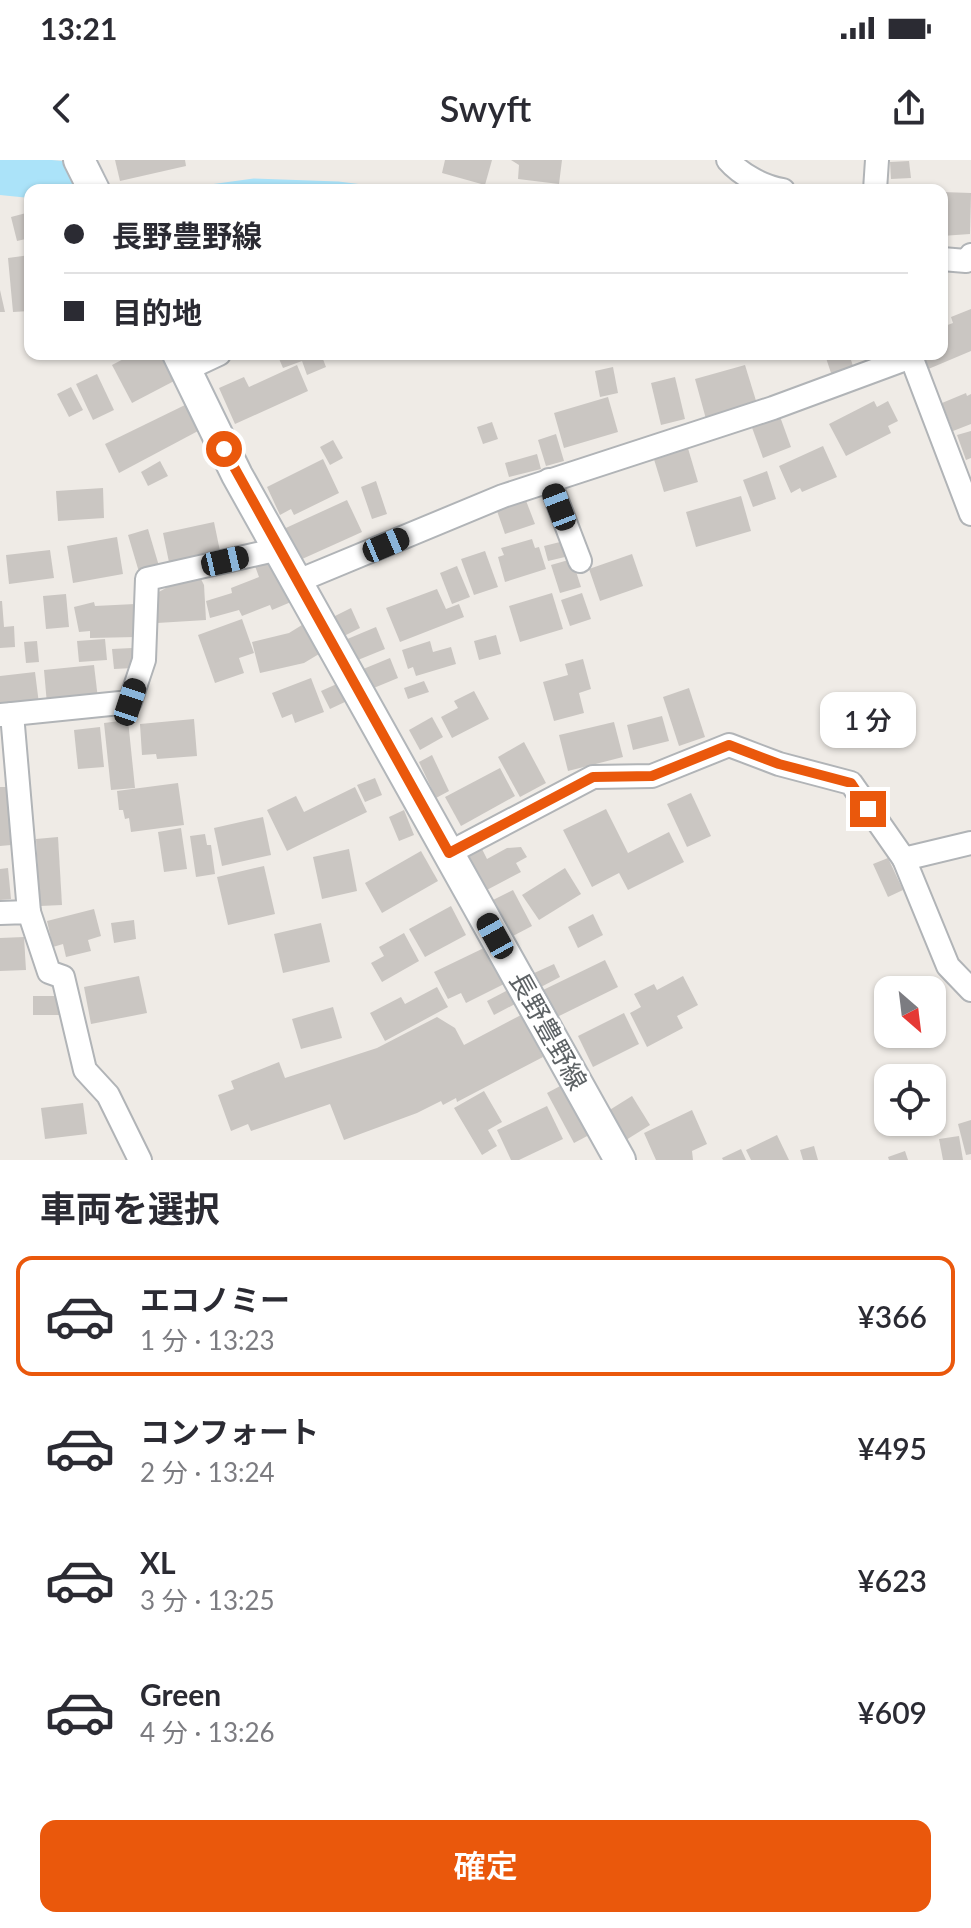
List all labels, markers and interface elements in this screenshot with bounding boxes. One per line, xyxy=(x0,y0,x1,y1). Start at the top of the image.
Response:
text: 13:21 xyxy=(40,10,117,46)
icon: back xyxy=(40,86,84,130)
text: Swyft xyxy=(440,86,531,130)
icon: share xyxy=(887,86,931,130)
text: 長野豊野線 xyxy=(112,217,262,253)
text: 目的地 xyxy=(112,294,202,330)
route start xyxy=(206,431,242,467)
car xyxy=(539,480,579,534)
car xyxy=(359,525,413,565)
car xyxy=(199,544,251,578)
car xyxy=(111,675,149,729)
callout: 1 分 xyxy=(820,693,916,749)
text: 1 分 xyxy=(844,704,892,736)
route end xyxy=(850,791,886,827)
car xyxy=(473,909,517,963)
street label: 長野豊野線 xyxy=(503,966,594,1095)
north arrow xyxy=(874,976,946,1048)
map controls xyxy=(874,976,946,1136)
button: locate xyxy=(874,1064,946,1136)
text: 車両を選択 xyxy=(40,1186,220,1230)
icon: car xyxy=(44,1280,116,1352)
text: エコノミー xyxy=(140,1281,290,1317)
text: ¥366 xyxy=(857,1298,927,1334)
text: 1 分 · 13:23 xyxy=(140,1324,275,1356)
icon: car xyxy=(44,1412,116,1484)
text: コンフォート xyxy=(140,1413,319,1449)
text: ¥495 xyxy=(857,1430,927,1466)
text: 2 分 · 13:24 xyxy=(140,1456,275,1488)
icon: car xyxy=(44,1544,116,1616)
text: XL xyxy=(140,1544,176,1580)
text: ¥623 xyxy=(857,1562,927,1598)
text: 3 分 · 13:25 xyxy=(140,1584,275,1616)
icon: car xyxy=(44,1676,116,1748)
text: Green xyxy=(140,1676,221,1712)
text: ¥609 xyxy=(857,1694,927,1730)
text: 4 分 · 13:26 xyxy=(140,1716,275,1748)
button: 確定 xyxy=(40,1820,931,1912)

